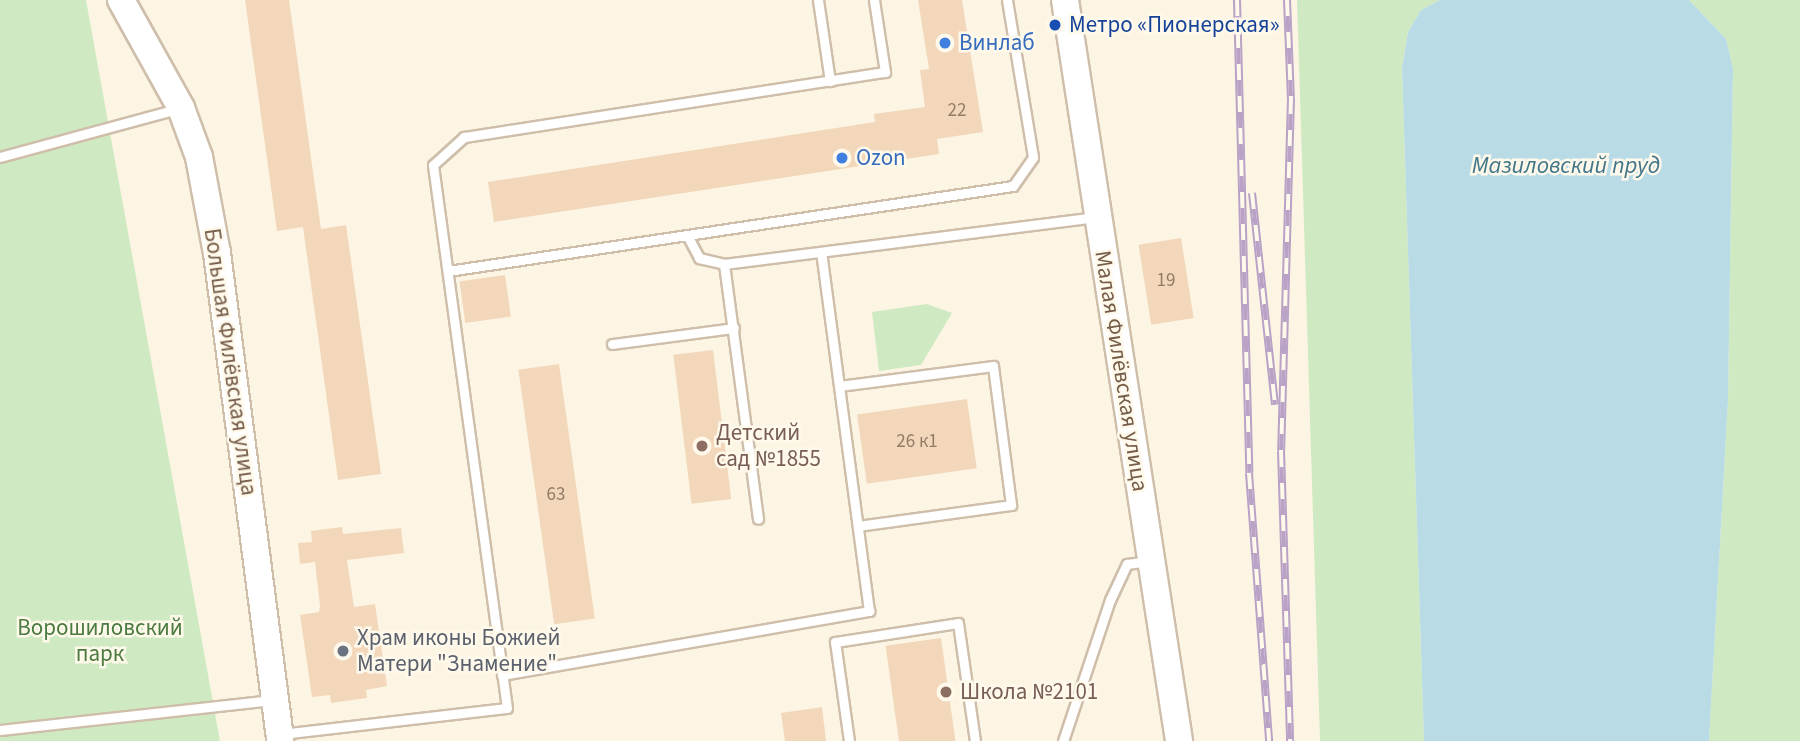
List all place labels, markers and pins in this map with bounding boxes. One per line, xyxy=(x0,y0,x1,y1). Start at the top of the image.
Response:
place label: Метро «Пионерская» xyxy=(1069,11,1280,39)
marker: Метро «Пионерская» xyxy=(1047,17,1063,33)
place label: Винлаб xyxy=(959,29,1035,57)
marker: Винлаб xyxy=(937,35,953,51)
place label: Ozon xyxy=(856,144,906,172)
marker: Ozon xyxy=(834,150,850,166)
place label: Детский сад №1855 xyxy=(716,419,821,473)
marker: Детский сад №1855 xyxy=(694,438,710,454)
place label: Храм иконы Божией Матери "Знамение" xyxy=(357,624,561,678)
marker: Храм иконы Божией Матери "Знамение" xyxy=(335,643,351,659)
place label: Школа №2101 xyxy=(960,678,1098,706)
marker: Школа №2101 xyxy=(938,684,954,700)

